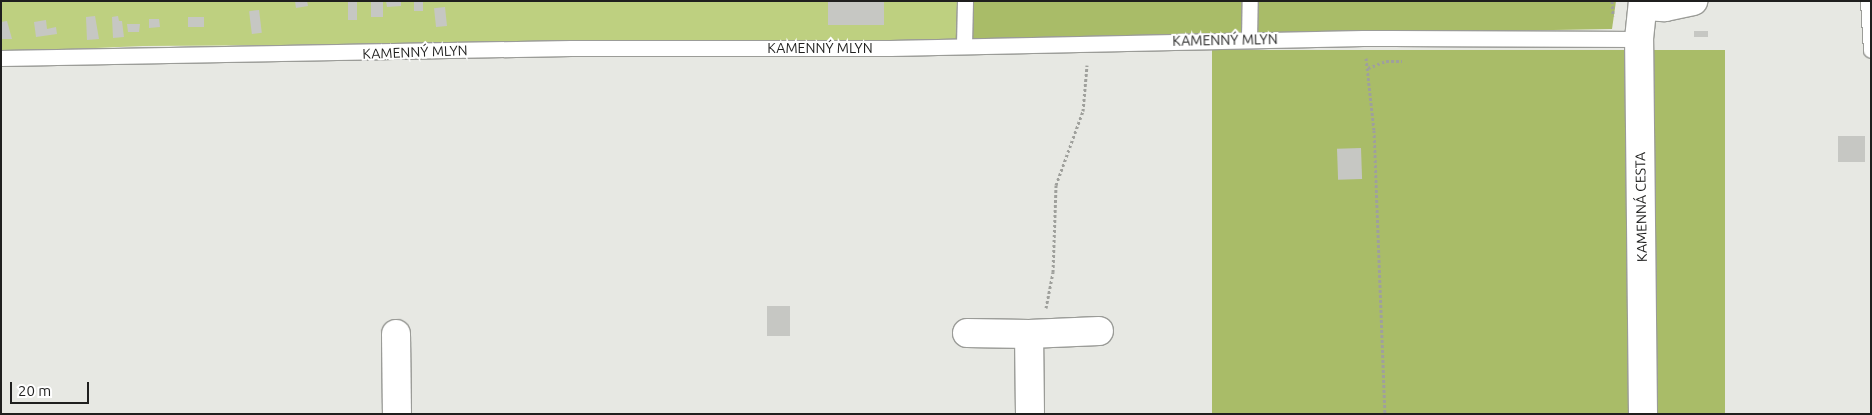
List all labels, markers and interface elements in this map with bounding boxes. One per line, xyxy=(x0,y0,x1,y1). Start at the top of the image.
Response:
street label: KAMENNÝ MLYN xyxy=(1172,31,1278,49)
street label: KAMENNÝ MLYN xyxy=(767,40,873,56)
street label: KAMENNÝ MLYN xyxy=(362,42,468,62)
street label: KAMENNÁ CESTA xyxy=(1632,152,1650,262)
scale bar xyxy=(12,372,91,404)
text: 20 m xyxy=(18,382,51,399)

